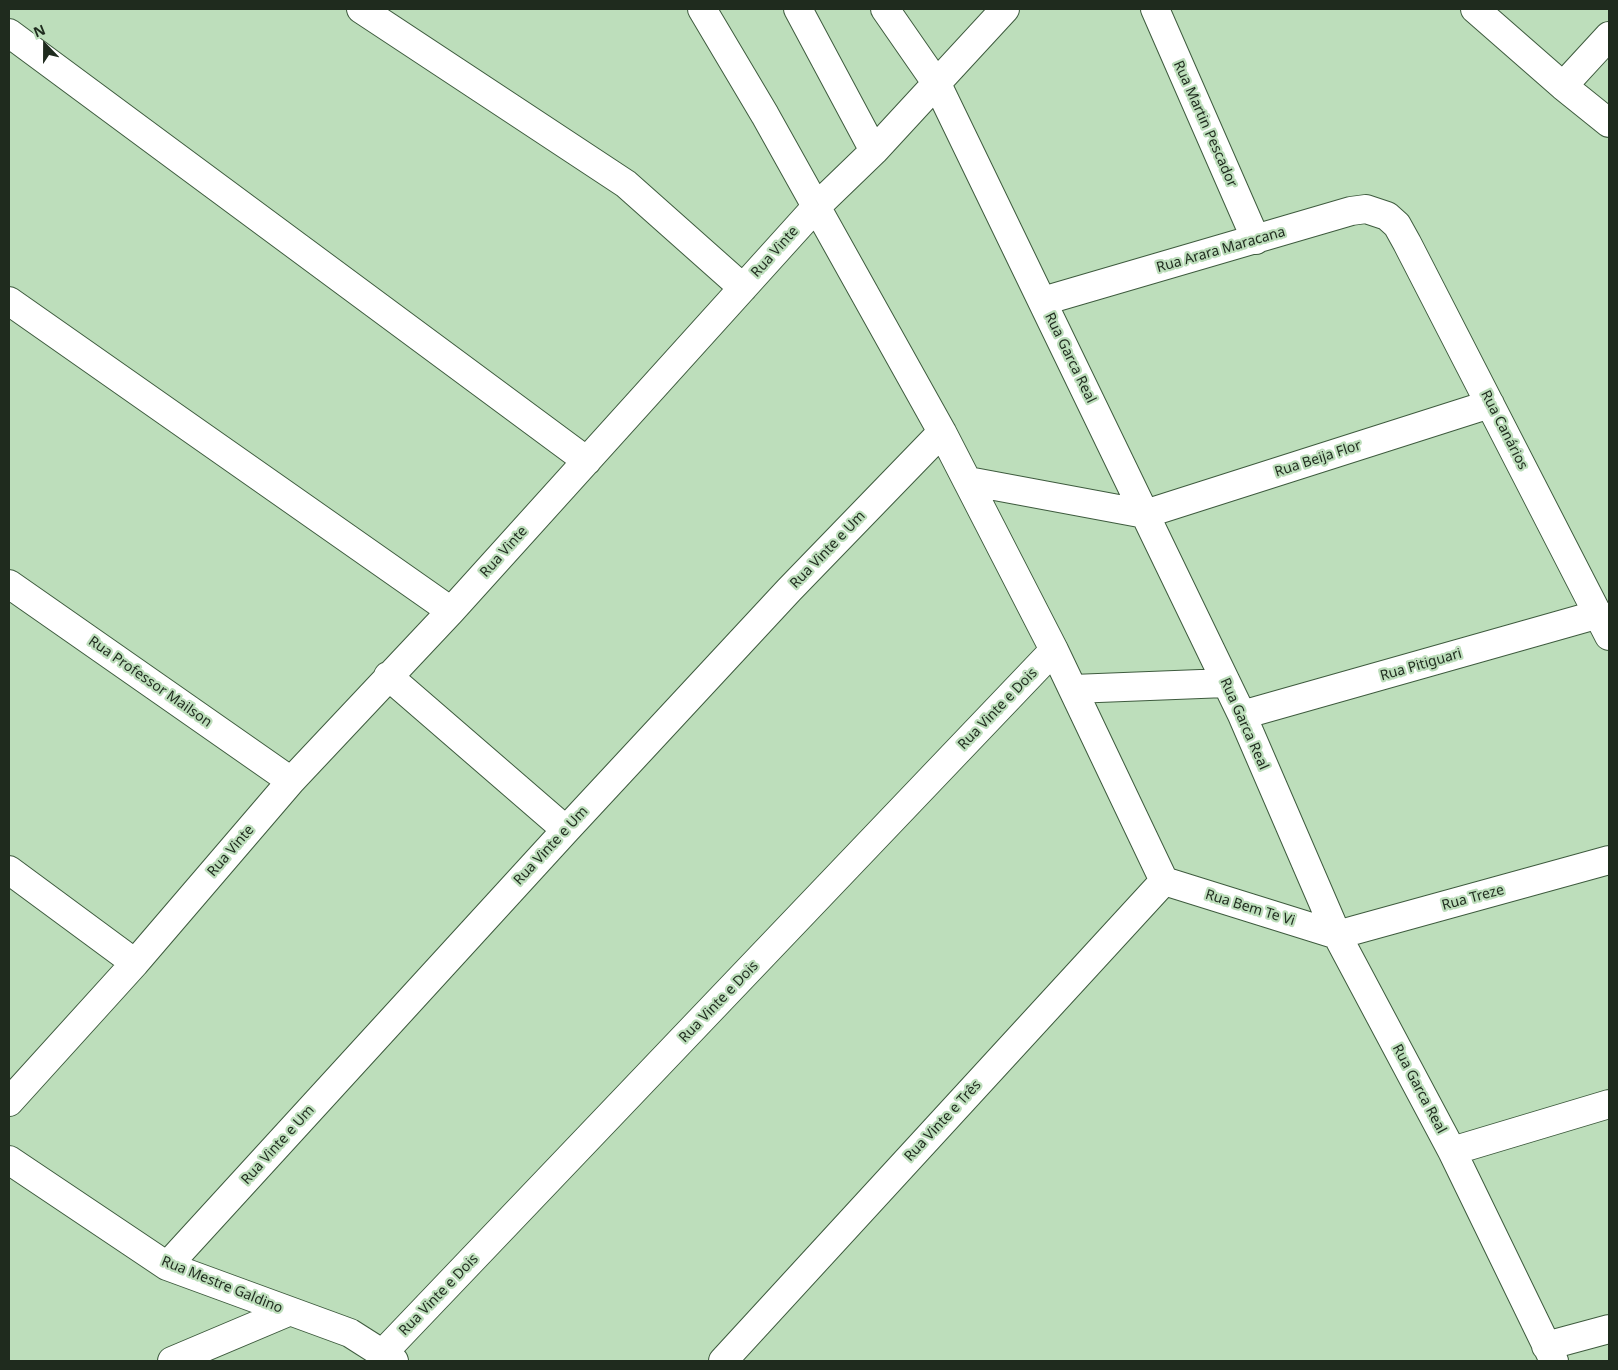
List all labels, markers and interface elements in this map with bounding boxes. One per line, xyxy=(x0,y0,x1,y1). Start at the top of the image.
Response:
north arrow xyxy=(20,20,70,70)
text: N xyxy=(30,20,48,42)
street label: Rua Martin Pescador xyxy=(1170,58,1240,190)
street label: Rua Vinte xyxy=(748,223,802,281)
street label: Rua Arara Maracana xyxy=(1155,224,1287,276)
street label: Rua Garca Real xyxy=(1041,310,1099,406)
street label: Rua Canários xyxy=(1477,388,1531,472)
street label: Rua Beija Flor xyxy=(1273,437,1363,481)
street label: Rua Vinte e Um xyxy=(787,508,869,592)
street label: Rua Vinte xyxy=(477,523,531,581)
street label: Rua Professor Mailson xyxy=(85,633,215,731)
street label: Rua Pitiguari xyxy=(1378,645,1464,685)
street label: Rua Vinte e Dois xyxy=(955,665,1041,753)
street label: Rua Garca Real xyxy=(1216,676,1272,772)
street label: Rua Vinte e Um xyxy=(510,803,592,889)
street label: Rua Vinte xyxy=(204,822,258,880)
street label: Rua Treze xyxy=(1440,882,1506,914)
street label: Rua Bem Te Vi xyxy=(1203,886,1297,930)
street label: Rua Vinte e Dois xyxy=(676,958,762,1046)
street label: Rua Garca Real xyxy=(1388,1041,1450,1137)
street label: Rua Vinte e Três xyxy=(901,1077,985,1165)
street label: Rua Vinte e Um xyxy=(238,1102,318,1188)
street label: Rua Vinte e Dois xyxy=(396,1251,482,1339)
street label: Rua Mestre Galdino xyxy=(159,1253,285,1317)

